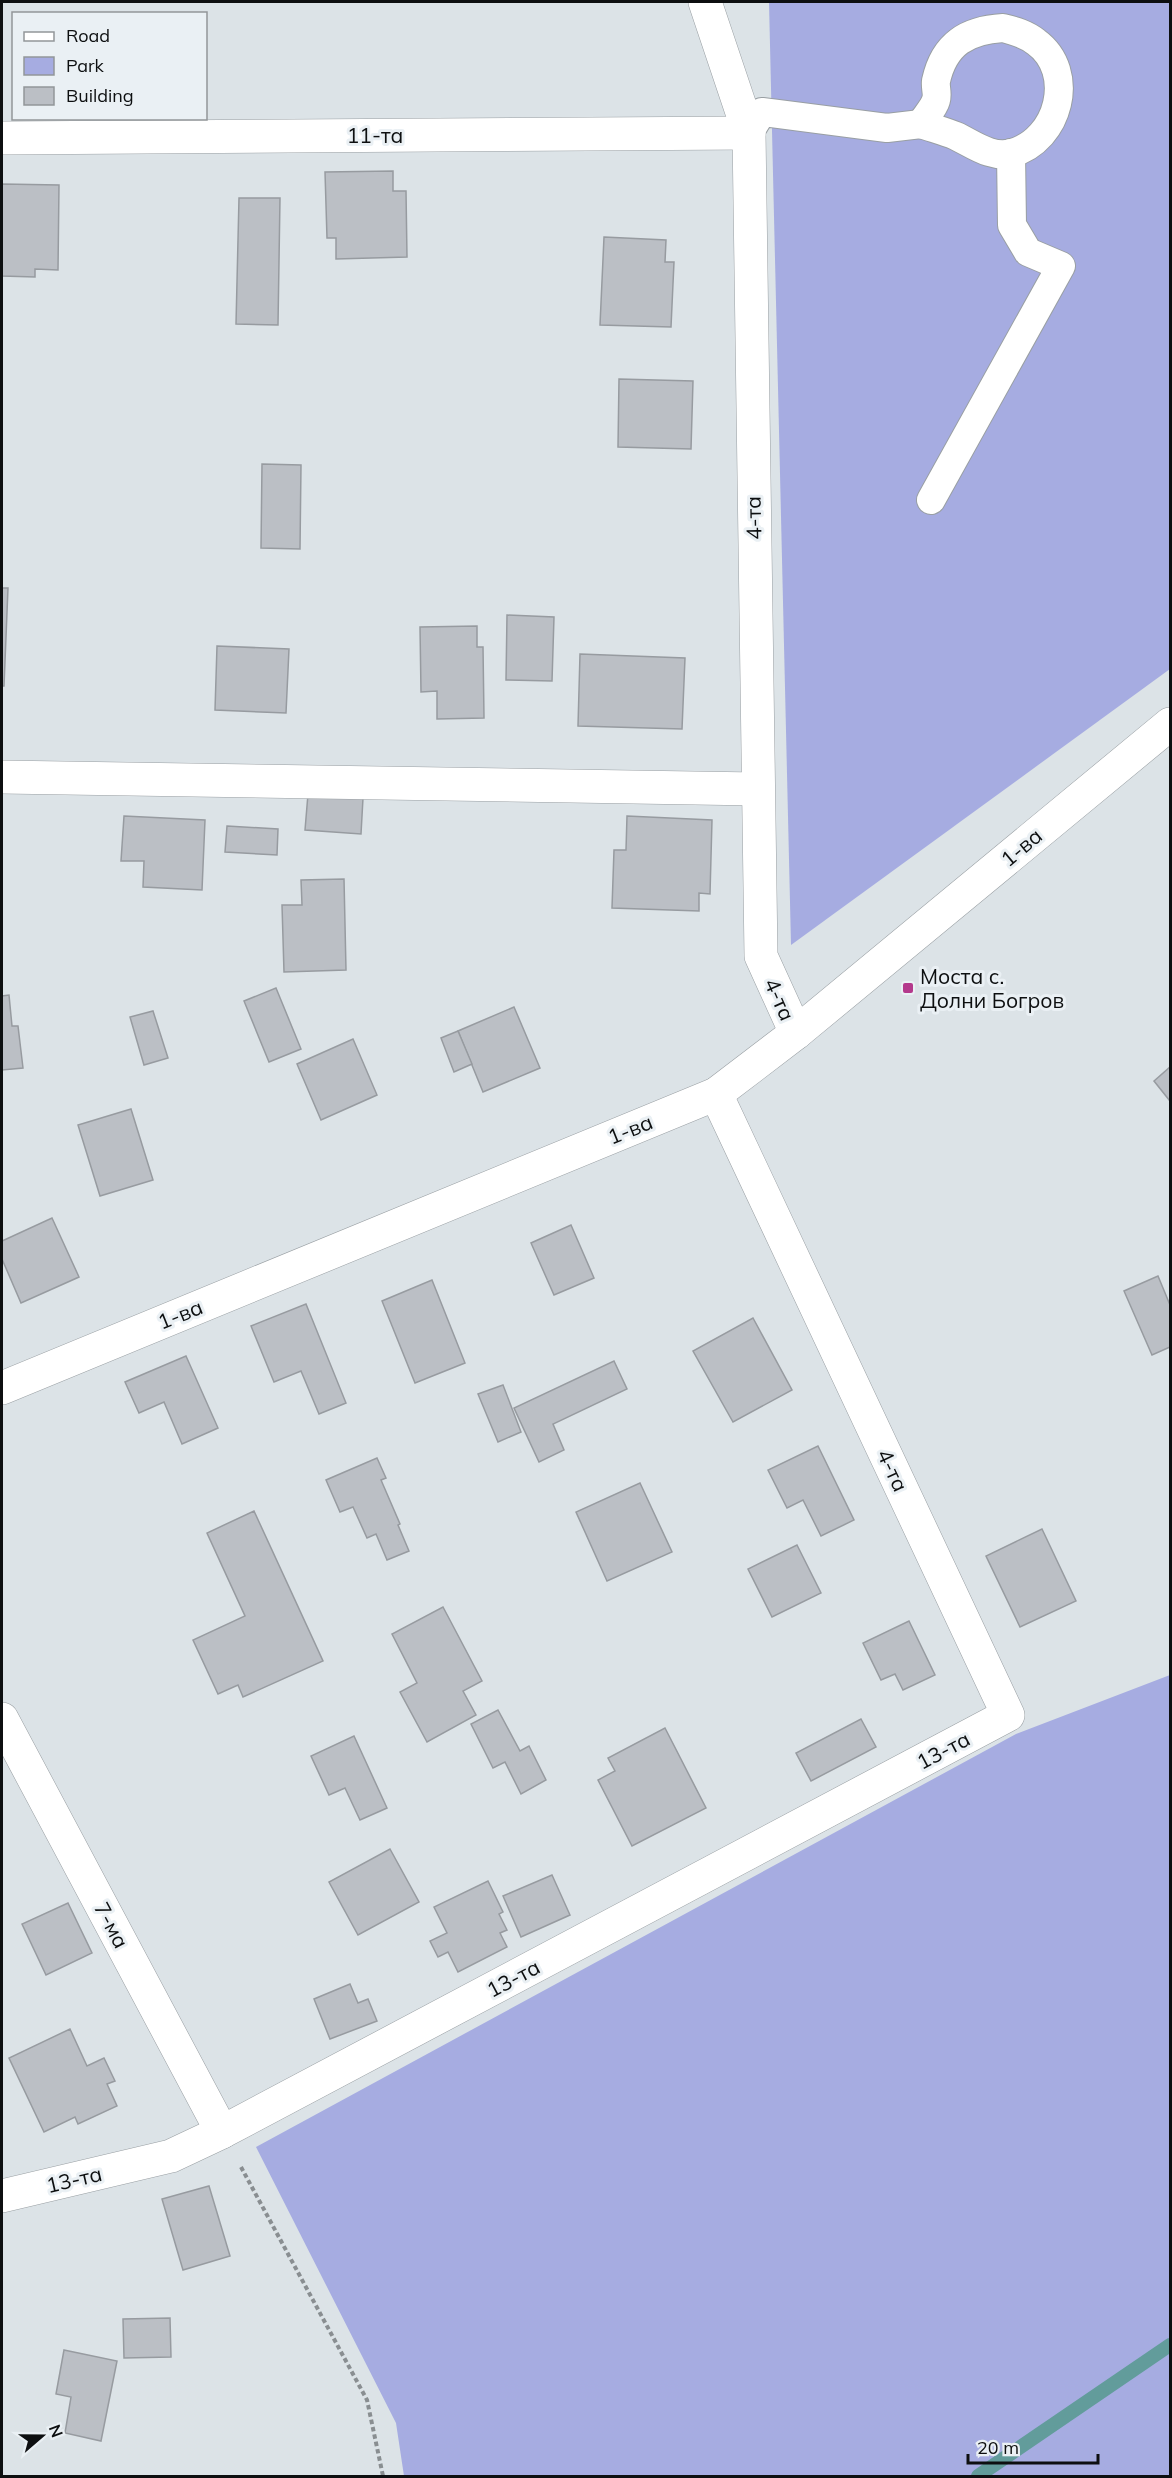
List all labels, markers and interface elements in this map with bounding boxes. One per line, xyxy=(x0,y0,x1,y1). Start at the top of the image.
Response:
legend xyxy=(12,12,207,120)
text: Road xyxy=(66,24,110,47)
text: Park xyxy=(66,54,105,77)
text: Building xyxy=(66,84,134,107)
street label: 11-та xyxy=(347,122,403,148)
street label: 4-та xyxy=(740,496,766,540)
street label: 1-ва xyxy=(995,822,1047,872)
place label: Моста с. Долни Богров xyxy=(920,963,1064,1013)
street label: 4-та xyxy=(759,974,801,1024)
marker: Моста с. Долни Богров xyxy=(901,981,915,995)
street label: 1-ва xyxy=(604,1108,656,1150)
street label: 1-ва xyxy=(154,1293,206,1335)
street label: 4-та xyxy=(872,1445,914,1495)
street label: 13-та xyxy=(912,1725,974,1775)
street label: 7-ма xyxy=(89,1897,135,1953)
street label: 13-та xyxy=(482,1953,544,2003)
street label: 13-та xyxy=(44,2160,104,2198)
north arrow xyxy=(12,2406,72,2466)
text: N xyxy=(45,2422,68,2440)
scale bar xyxy=(968,2427,1098,2465)
text: 20 m xyxy=(977,2436,1019,2459)

